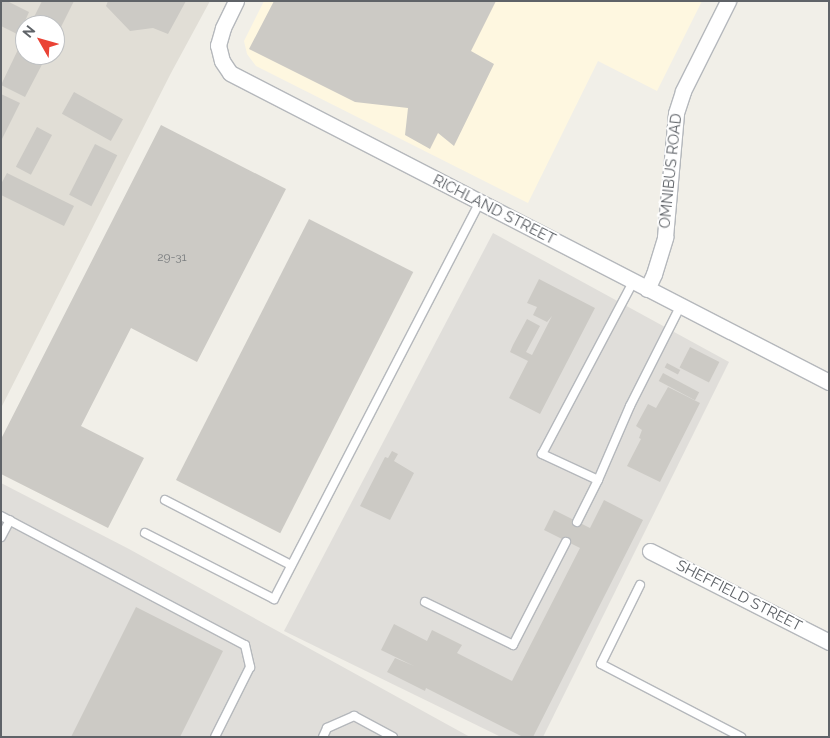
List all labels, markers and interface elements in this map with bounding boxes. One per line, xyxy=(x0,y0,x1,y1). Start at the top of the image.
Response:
north arrow xyxy=(15,15,65,65)
text: N xyxy=(19,22,39,41)
street label: OMNIBUS ROAD xyxy=(656,113,686,229)
street label: RICHLAND STREET xyxy=(430,171,558,249)
house number: 29-31 xyxy=(157,251,187,265)
street label: SHEFFIELD STREET xyxy=(673,557,805,635)

